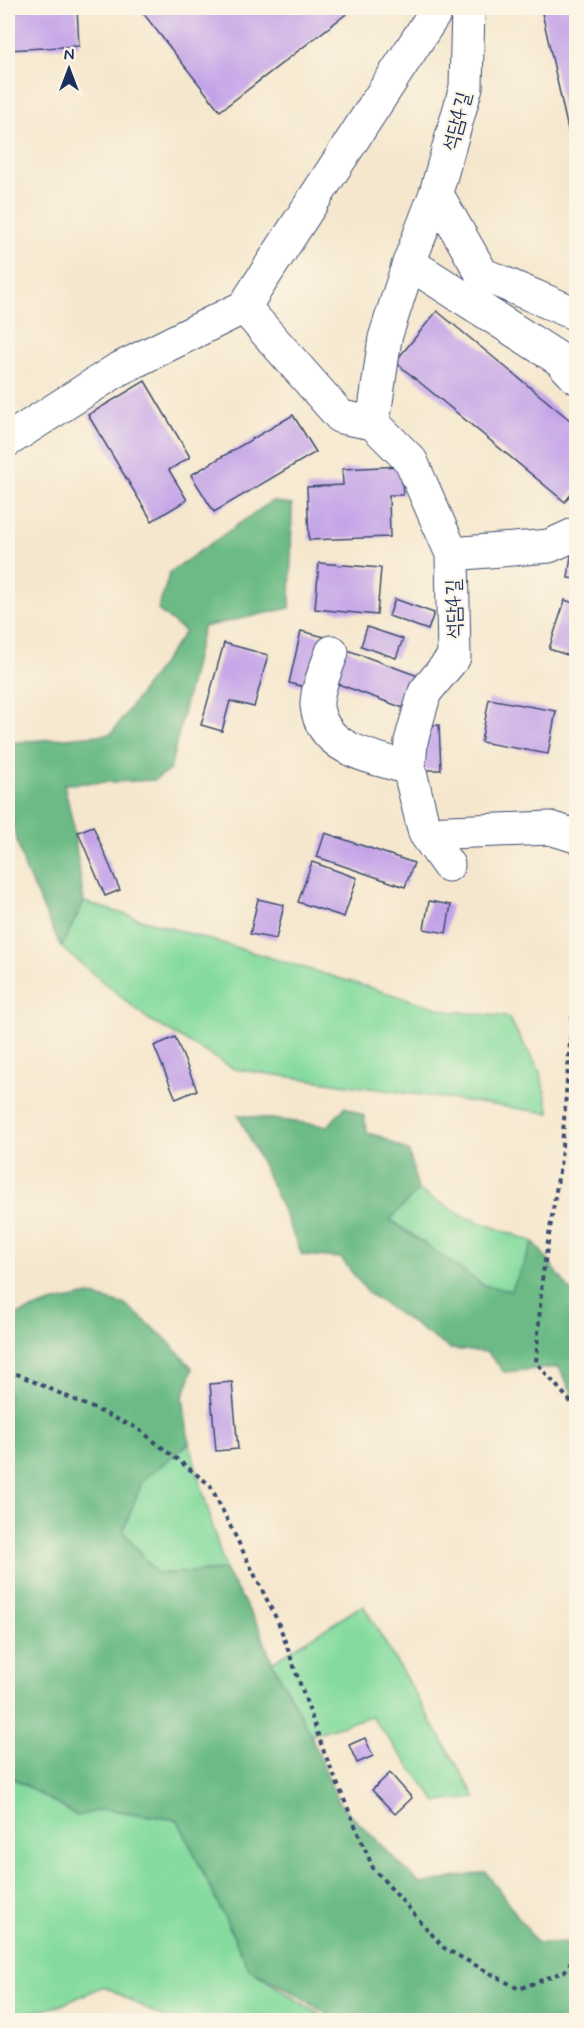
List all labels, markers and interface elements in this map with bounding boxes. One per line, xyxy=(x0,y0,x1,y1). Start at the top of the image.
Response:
north arrow xyxy=(39,39,99,99)
text: N xyxy=(64,45,74,66)
street label: 석담4길 xyxy=(437,89,478,154)
street label: 석담4길 xyxy=(440,579,469,639)

